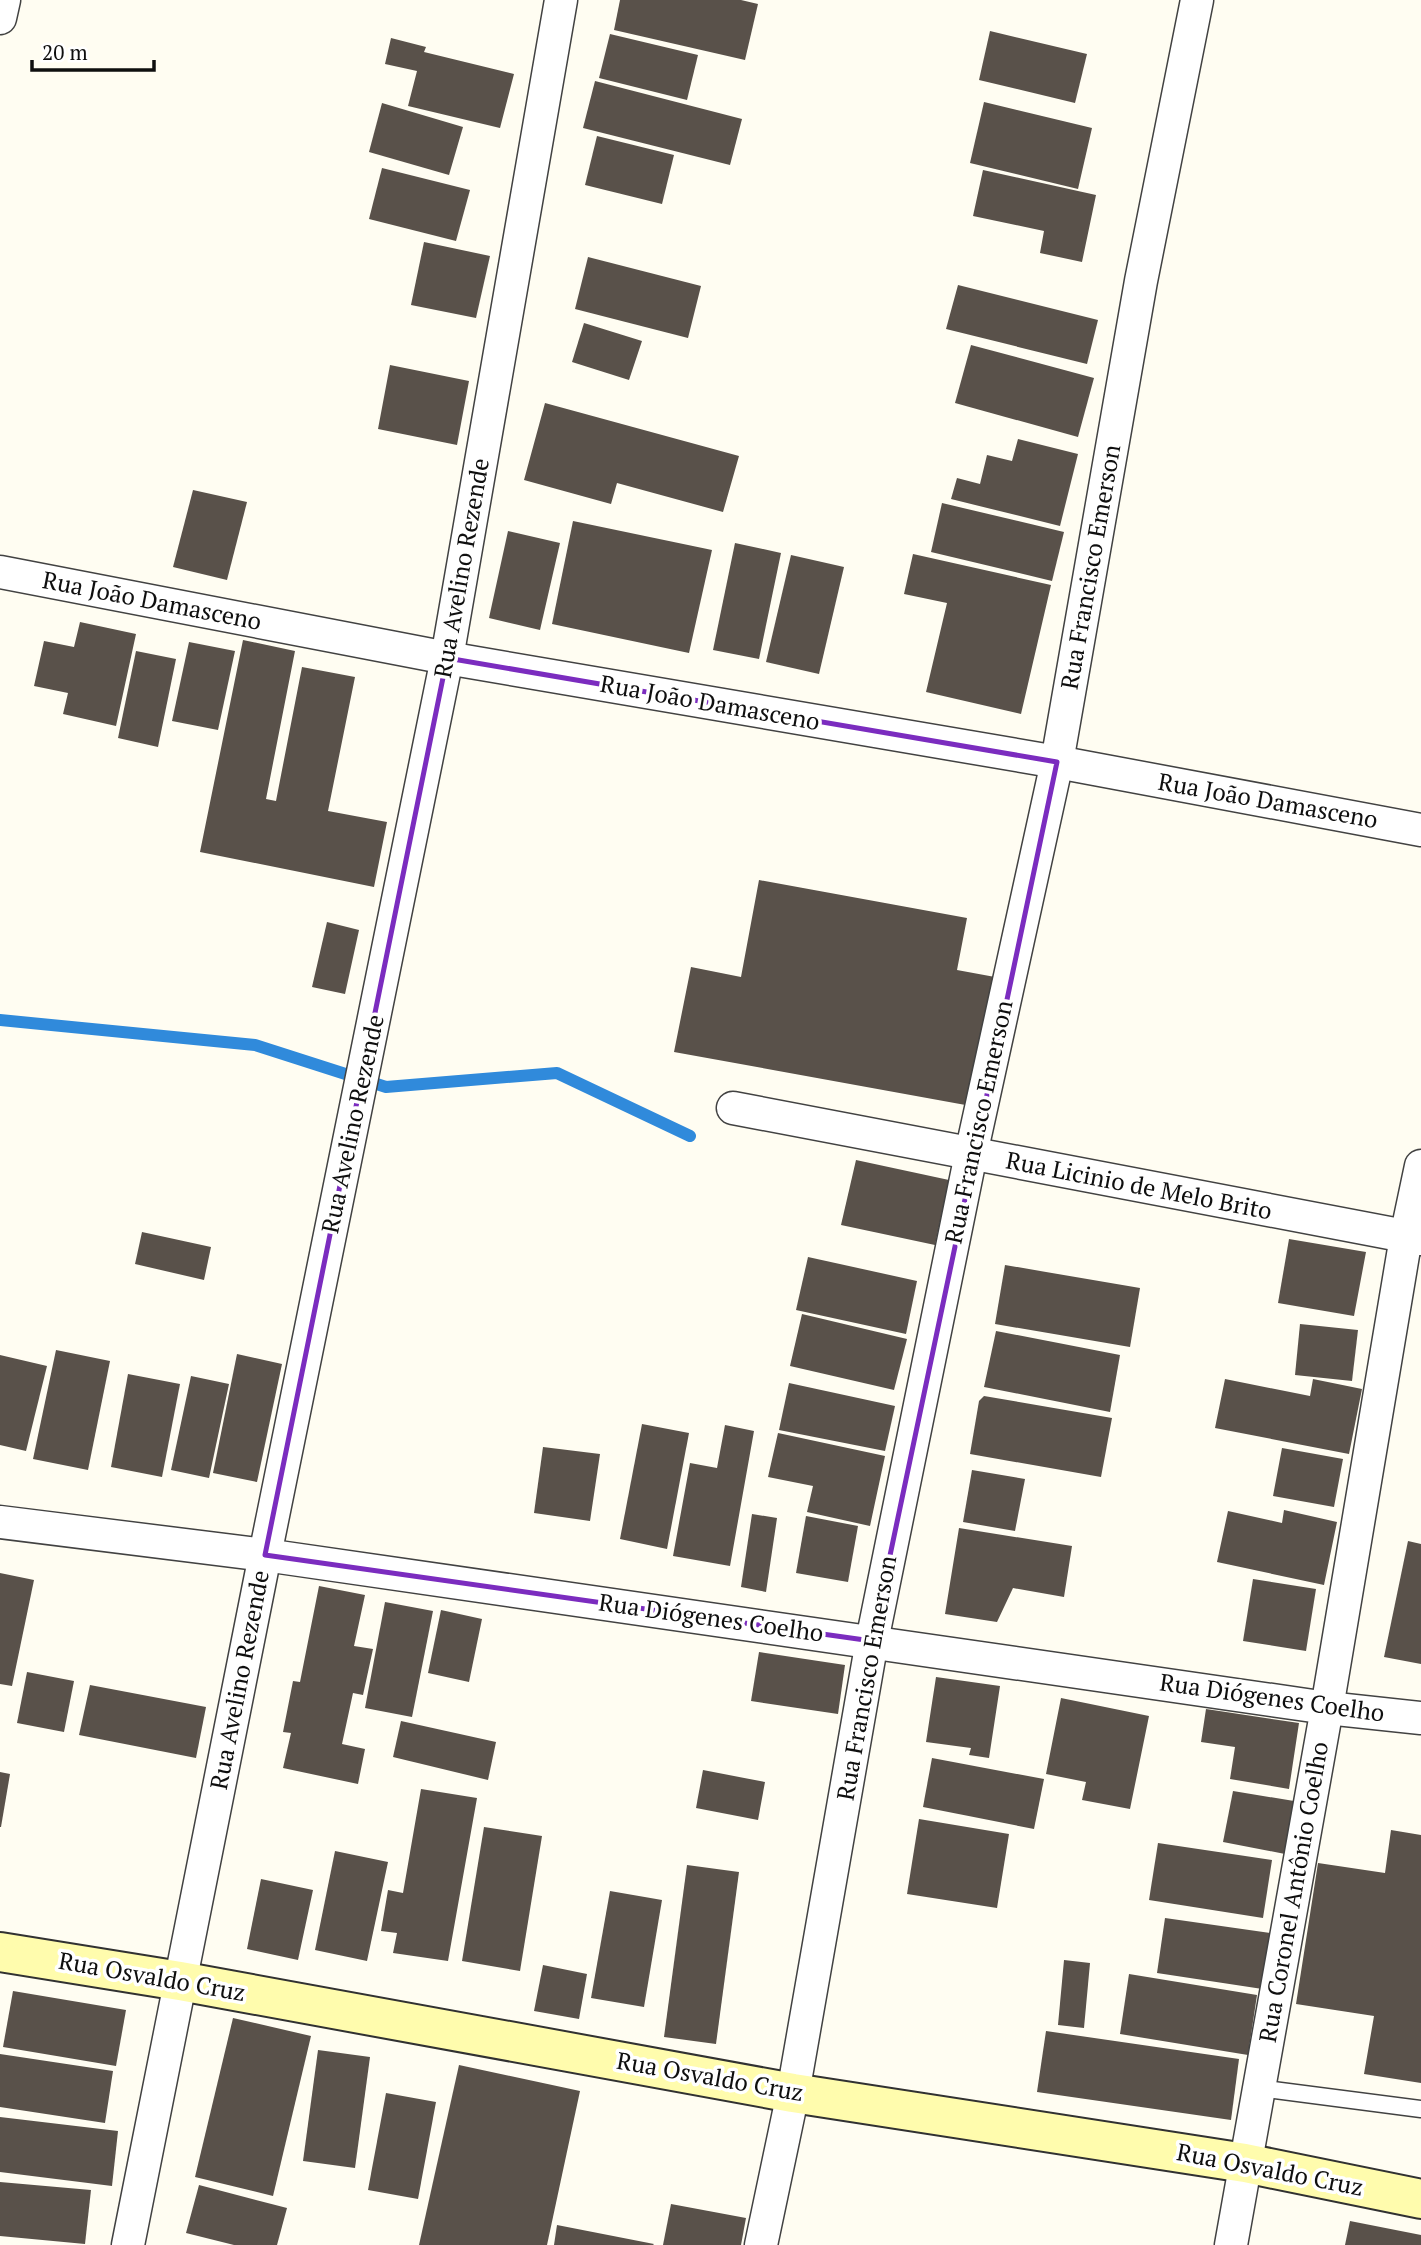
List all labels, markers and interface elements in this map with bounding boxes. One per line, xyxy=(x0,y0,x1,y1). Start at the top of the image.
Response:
scale bar xyxy=(32,28,154,72)
text: 20 m xyxy=(42,38,88,66)
street label: Rua Francisco Emerson xyxy=(1053,442,1127,692)
street label: Rua Avelino Rezende xyxy=(426,455,496,680)
street label: Rua João Damasceno xyxy=(40,563,264,637)
street label: Rua João Damasceno xyxy=(598,667,822,737)
street label: Rua João Damasceno xyxy=(1156,765,1380,835)
street label: Rua Francisco Emerson xyxy=(937,997,1019,1247)
street label: Rua Avelino Rezende xyxy=(313,1012,391,1236)
street label: Rua Licinio de Melo Brito xyxy=(1004,1144,1275,1227)
street label: Rua Francisco Emerson xyxy=(829,1553,903,1803)
street label: Rua Avelino Rezende xyxy=(202,1567,276,1792)
street label: Rua Diógenes Coelho xyxy=(597,1585,826,1649)
street label: Rua Diógenes Coelho xyxy=(1158,1665,1387,1729)
street label: Rua Coronel Antônio Coelho xyxy=(1251,1739,1335,2045)
street label: Rua Osvaldo Cruz xyxy=(56,1944,248,2008)
street label: Rua Osvaldo Cruz xyxy=(614,2044,806,2108)
street label: Rua Osvaldo Cruz xyxy=(1174,2135,1366,2203)

